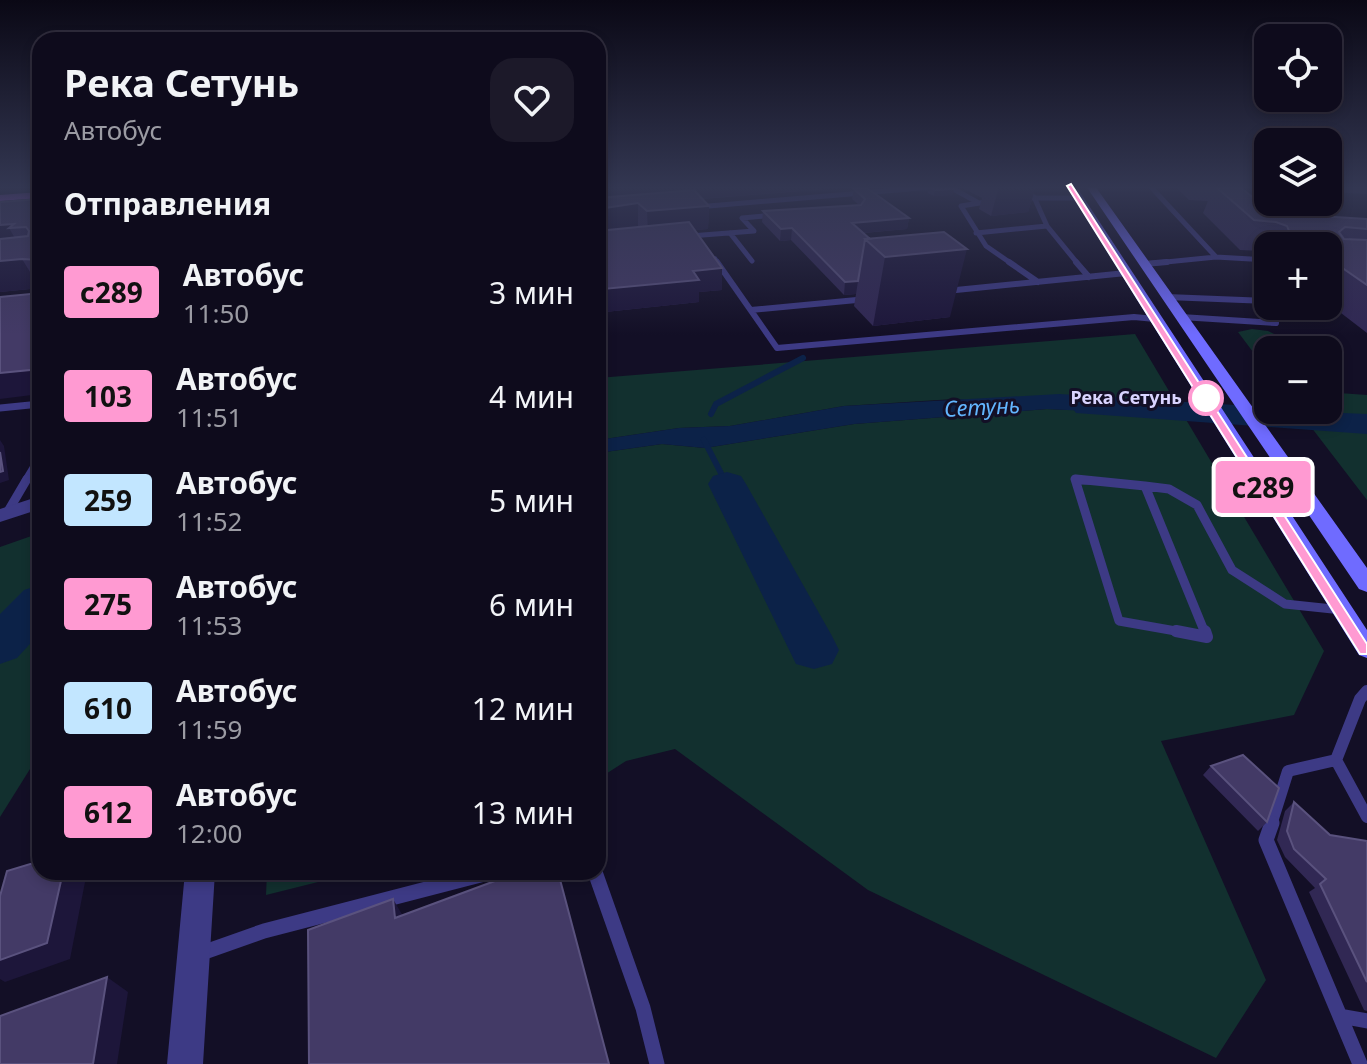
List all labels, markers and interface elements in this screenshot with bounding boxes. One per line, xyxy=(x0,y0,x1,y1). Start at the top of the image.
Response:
map controls xyxy=(1254,24,1342,424)
button: locate xyxy=(1254,24,1342,112)
text: Река Сетунь xyxy=(64,56,299,108)
button: heart xyxy=(490,58,574,142)
text: Автобус xyxy=(64,112,162,148)
button: layers xyxy=(1254,128,1342,216)
text: Отправления xyxy=(64,183,271,224)
button: + xyxy=(1254,232,1342,320)
text: Автобус xyxy=(183,254,304,295)
text: 3 мин xyxy=(489,272,574,313)
text: с289 xyxy=(80,273,143,311)
text: 11:50 xyxy=(183,295,249,331)
button: − xyxy=(1254,336,1342,424)
text: Автобус xyxy=(176,358,298,399)
text: 4 мин xyxy=(489,376,574,417)
text: 103 xyxy=(84,377,132,415)
marker: Река Сетунь xyxy=(1189,381,1223,415)
place label: Река Сетунь xyxy=(1071,385,1182,409)
water label: Сетунь xyxy=(943,389,1021,423)
text: 11:51 xyxy=(176,399,242,435)
line badge: с289 xyxy=(1207,461,1319,513)
text: Автобус xyxy=(176,462,298,503)
text: с289 xyxy=(1232,468,1294,506)
text: 5 мин xyxy=(489,480,574,521)
text: 259 xyxy=(84,481,132,519)
text: 11:52 xyxy=(176,503,242,539)
text: Автобус xyxy=(176,566,298,607)
text: 6 мин xyxy=(489,584,574,625)
text: 275 xyxy=(84,585,132,623)
text: 11:53 xyxy=(176,607,242,643)
text: Автобус xyxy=(176,670,298,711)
text: 12 мин xyxy=(472,688,574,729)
text: 610 xyxy=(84,689,132,727)
text: 11:59 xyxy=(176,711,242,747)
text: Автобус xyxy=(176,774,298,815)
text: 13 мин xyxy=(472,792,574,833)
text: 612 xyxy=(84,793,132,831)
text: 12:00 xyxy=(176,815,242,851)

